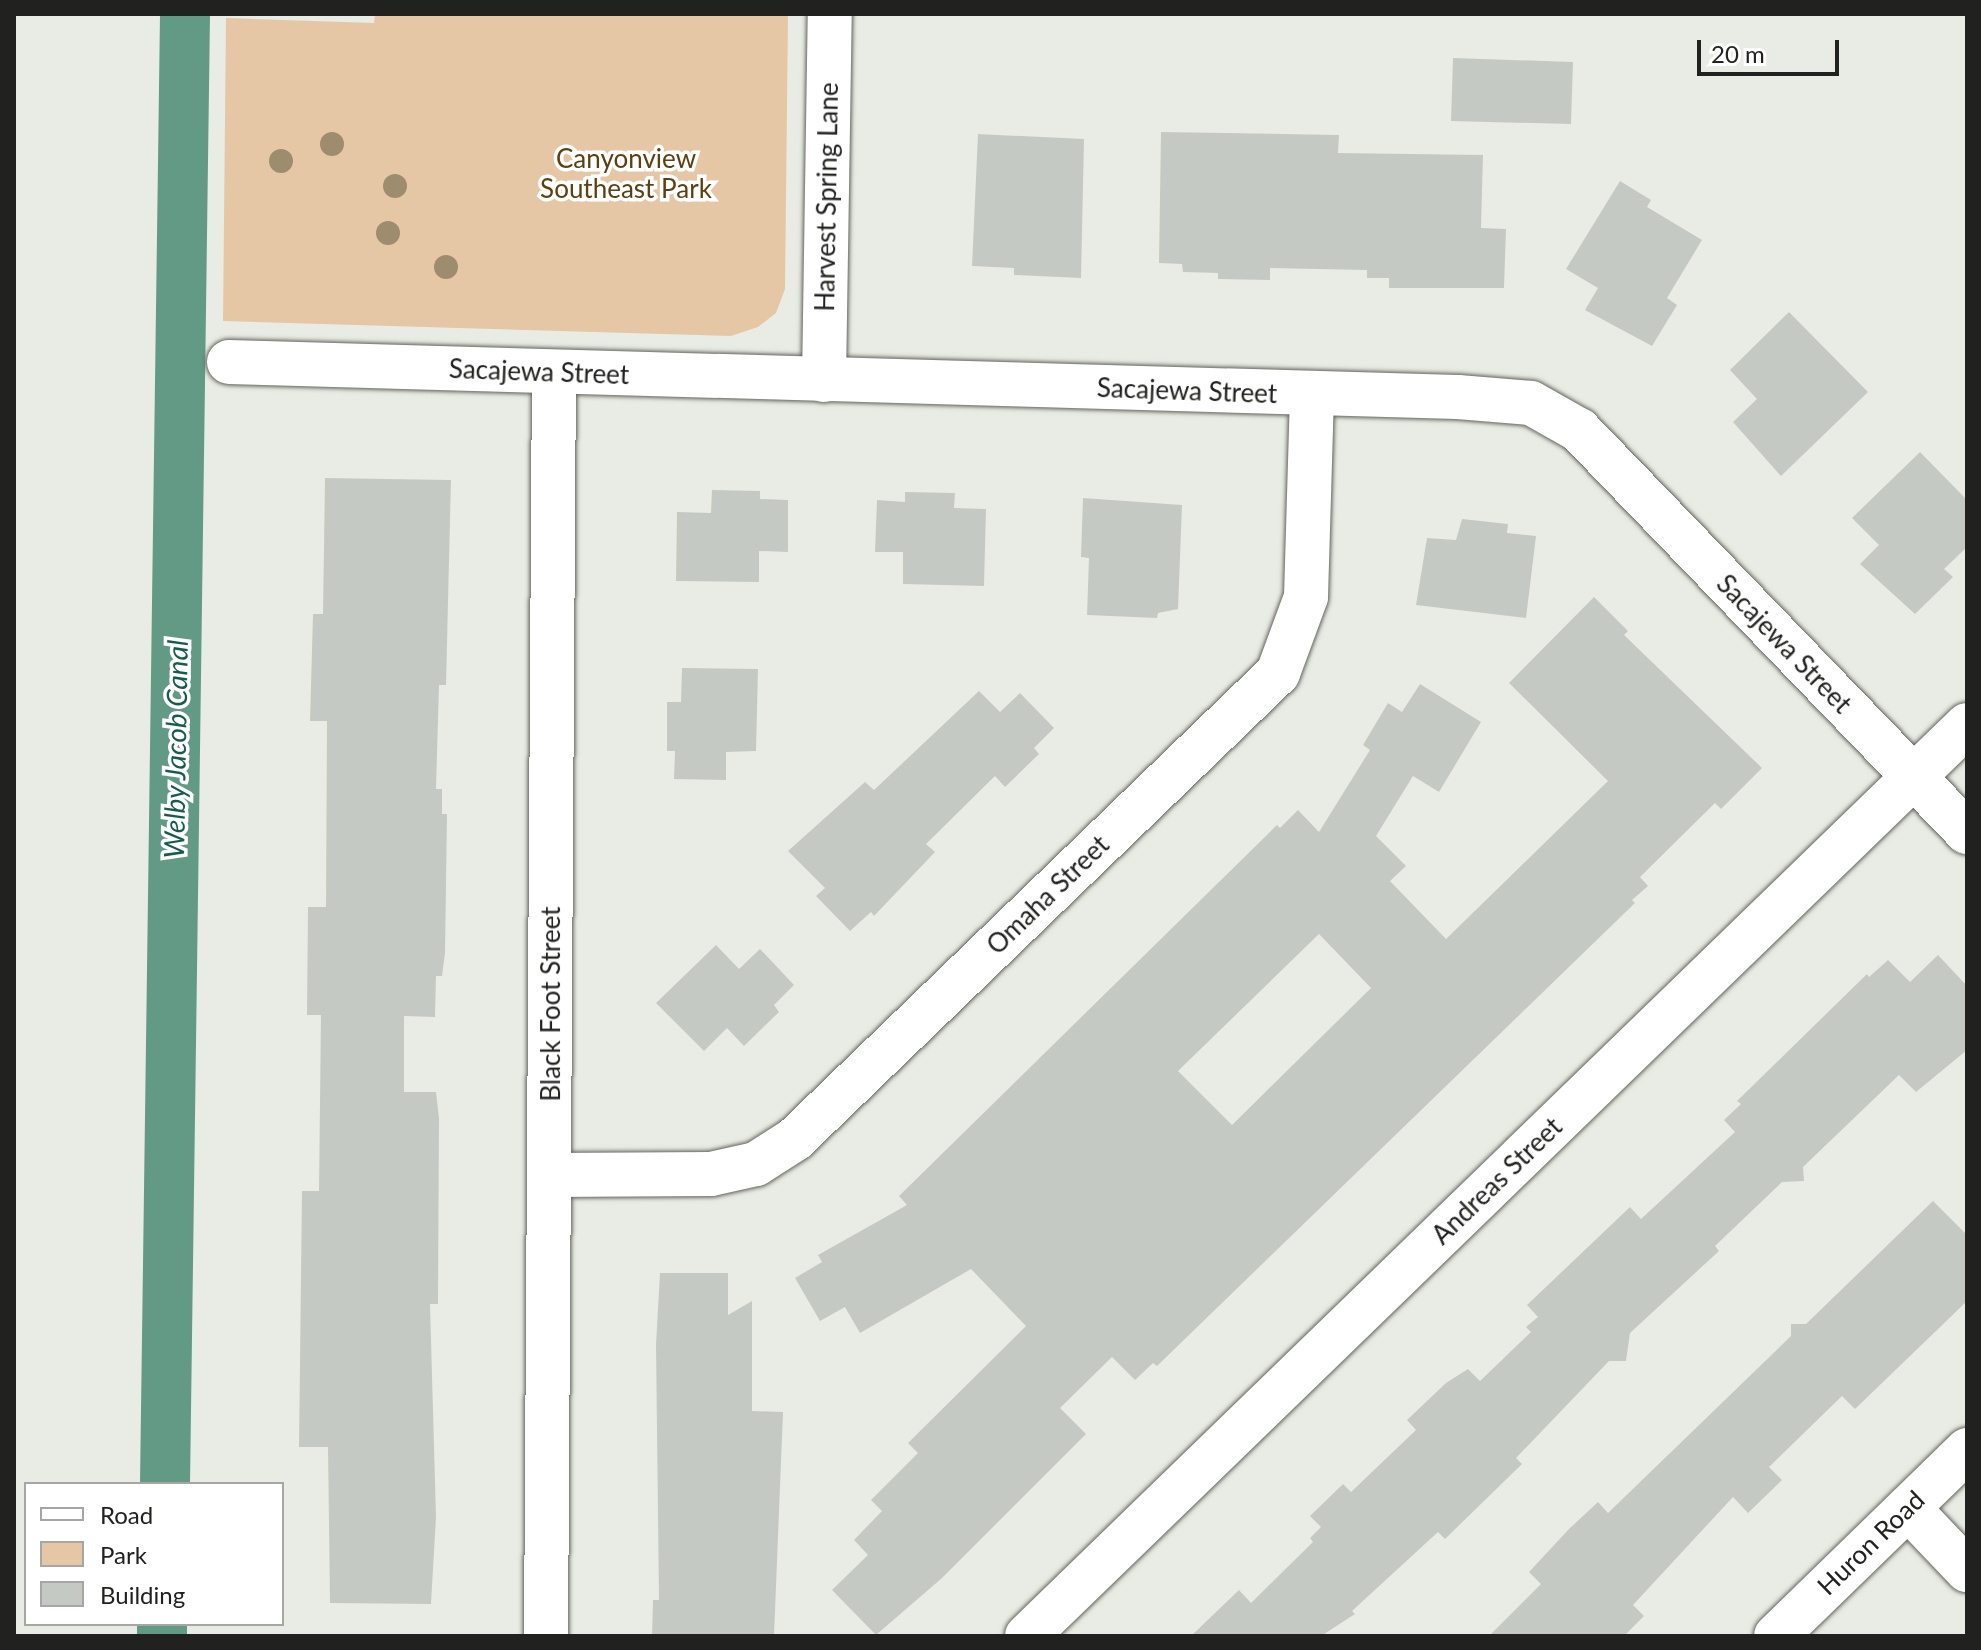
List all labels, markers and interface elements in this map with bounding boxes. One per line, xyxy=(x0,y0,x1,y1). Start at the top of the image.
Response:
scale bar xyxy=(1701,24,1843,74)
text: 20 m xyxy=(1711,39,1765,68)
street label: Harvest Spring Lane xyxy=(809,82,845,312)
park label: Canyonview Southeast Park xyxy=(540,143,712,204)
street label: Sacajewa Street xyxy=(448,353,630,391)
street label: Sacajewa Street xyxy=(1096,372,1278,410)
street label: Sacajewa Street xyxy=(1710,568,1858,720)
water label: Welby Jacob Canal xyxy=(156,639,194,859)
street label: Omaha Street xyxy=(981,829,1115,961)
street label: Black Foot Street xyxy=(535,906,567,1102)
street label: Andreas Street xyxy=(1426,1111,1568,1251)
legend xyxy=(24,1482,284,1626)
street label: Huron Road xyxy=(1811,1484,1931,1602)
text: Road xyxy=(100,1500,153,1529)
text: Park xyxy=(100,1540,147,1569)
text: Building xyxy=(100,1580,185,1609)

